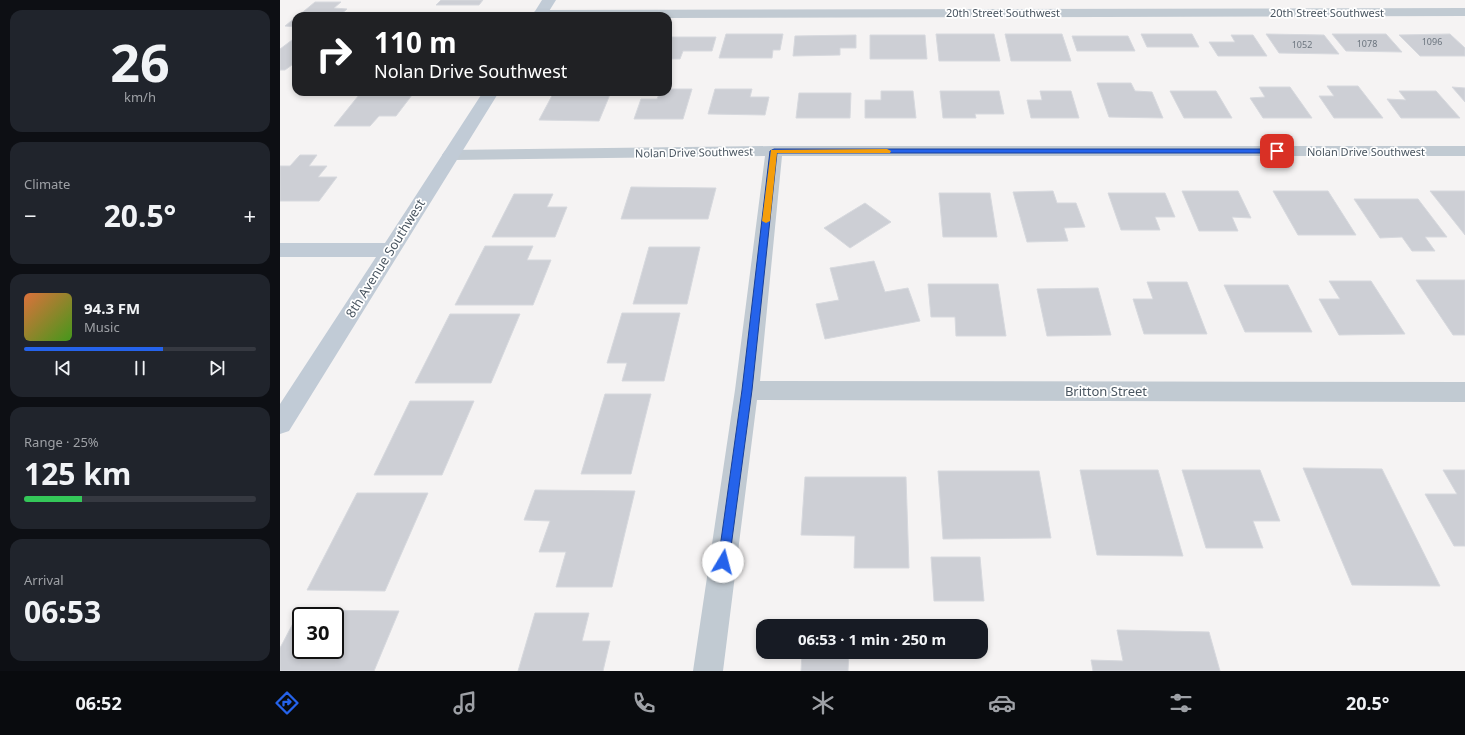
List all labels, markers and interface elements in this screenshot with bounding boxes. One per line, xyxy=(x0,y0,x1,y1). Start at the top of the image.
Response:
street label: 20th Street Southwest xyxy=(946,5,1060,20)
street label: 20th Street Southwest xyxy=(1270,5,1384,20)
text: 110 m xyxy=(374,23,457,61)
text: 26 xyxy=(110,26,170,97)
icon: right xyxy=(308,28,360,80)
house number: 1096 xyxy=(1422,35,1442,48)
house number: 1078 xyxy=(1357,37,1377,50)
house number: 1052 xyxy=(1292,38,1312,51)
text: Nolan Drive Southwest xyxy=(374,59,567,83)
text: km/h xyxy=(124,88,156,106)
pin xyxy=(1260,134,1294,168)
icon: arrive xyxy=(1266,140,1288,162)
street label: Nolan Drive Southwest xyxy=(635,143,753,161)
street label: Nolan Drive Southwest xyxy=(1307,144,1425,159)
text: Climate xyxy=(24,175,70,193)
text: 20.5° xyxy=(104,195,176,236)
street label: 8th Avenue Southwest xyxy=(341,195,429,321)
text: − xyxy=(24,200,37,230)
text: + xyxy=(243,200,256,230)
text: 94.3 FM xyxy=(84,298,140,318)
text: Music xyxy=(84,318,120,336)
icon: previous xyxy=(52,357,74,379)
icon: pause xyxy=(129,357,151,379)
icon: next xyxy=(206,357,228,379)
street label: Britton Street xyxy=(1065,382,1147,400)
text: Range · 25% xyxy=(24,433,99,451)
text: 125 km xyxy=(24,453,131,494)
position arrow xyxy=(702,541,744,583)
text: Arrival xyxy=(24,571,64,589)
text: 06:53 xyxy=(24,591,101,632)
speed limit sign: 30 xyxy=(292,607,344,659)
text: 06:53 · 1 min · 250 m xyxy=(798,629,946,649)
icon: directions xyxy=(273,689,301,717)
icon: music xyxy=(451,689,479,717)
icon: phone xyxy=(630,689,658,717)
icon: climate xyxy=(809,689,837,717)
icon: car xyxy=(988,689,1016,717)
icon: filters xyxy=(1167,689,1195,717)
text: 06:52 xyxy=(75,691,122,715)
text: 20.5° xyxy=(1346,691,1390,715)

